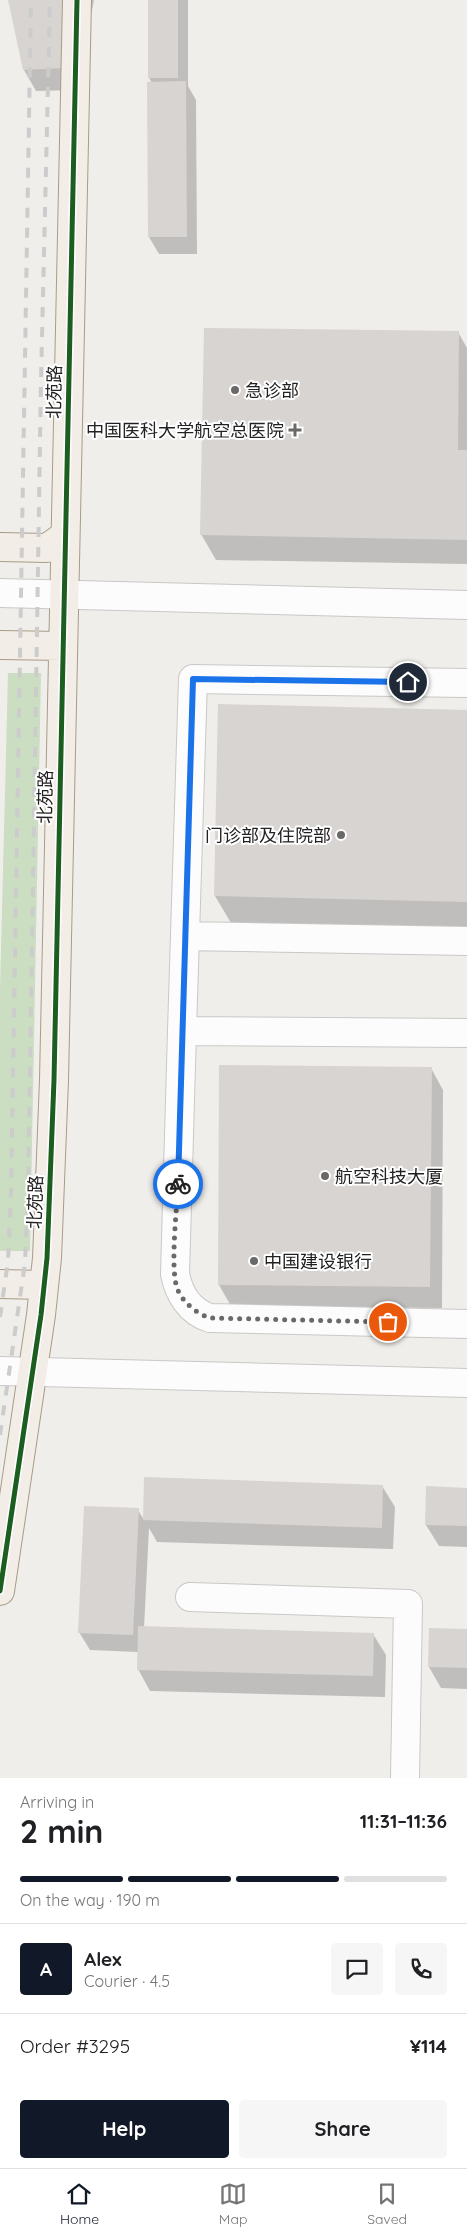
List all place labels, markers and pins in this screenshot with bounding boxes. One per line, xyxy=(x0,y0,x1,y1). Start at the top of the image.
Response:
place label: 急诊部 xyxy=(245,379,299,402)
marker: 急诊部 xyxy=(229,384,241,396)
place label: 中国医科大学航空总医院 xyxy=(86,419,284,442)
marker: 中国医科大学航空总医院 xyxy=(288,423,302,437)
pin xyxy=(387,661,429,703)
place label: 门诊部及住院部 xyxy=(205,824,331,847)
marker: 门诊部及住院部 xyxy=(335,829,347,841)
place label: 航空科技大厦 xyxy=(335,1165,443,1188)
marker: 航空科技大厦 xyxy=(319,1170,331,1182)
place label: 中国建设银行 xyxy=(264,1250,372,1273)
marker: 中国建设银行 xyxy=(248,1255,260,1267)
pin xyxy=(367,1301,409,1343)

